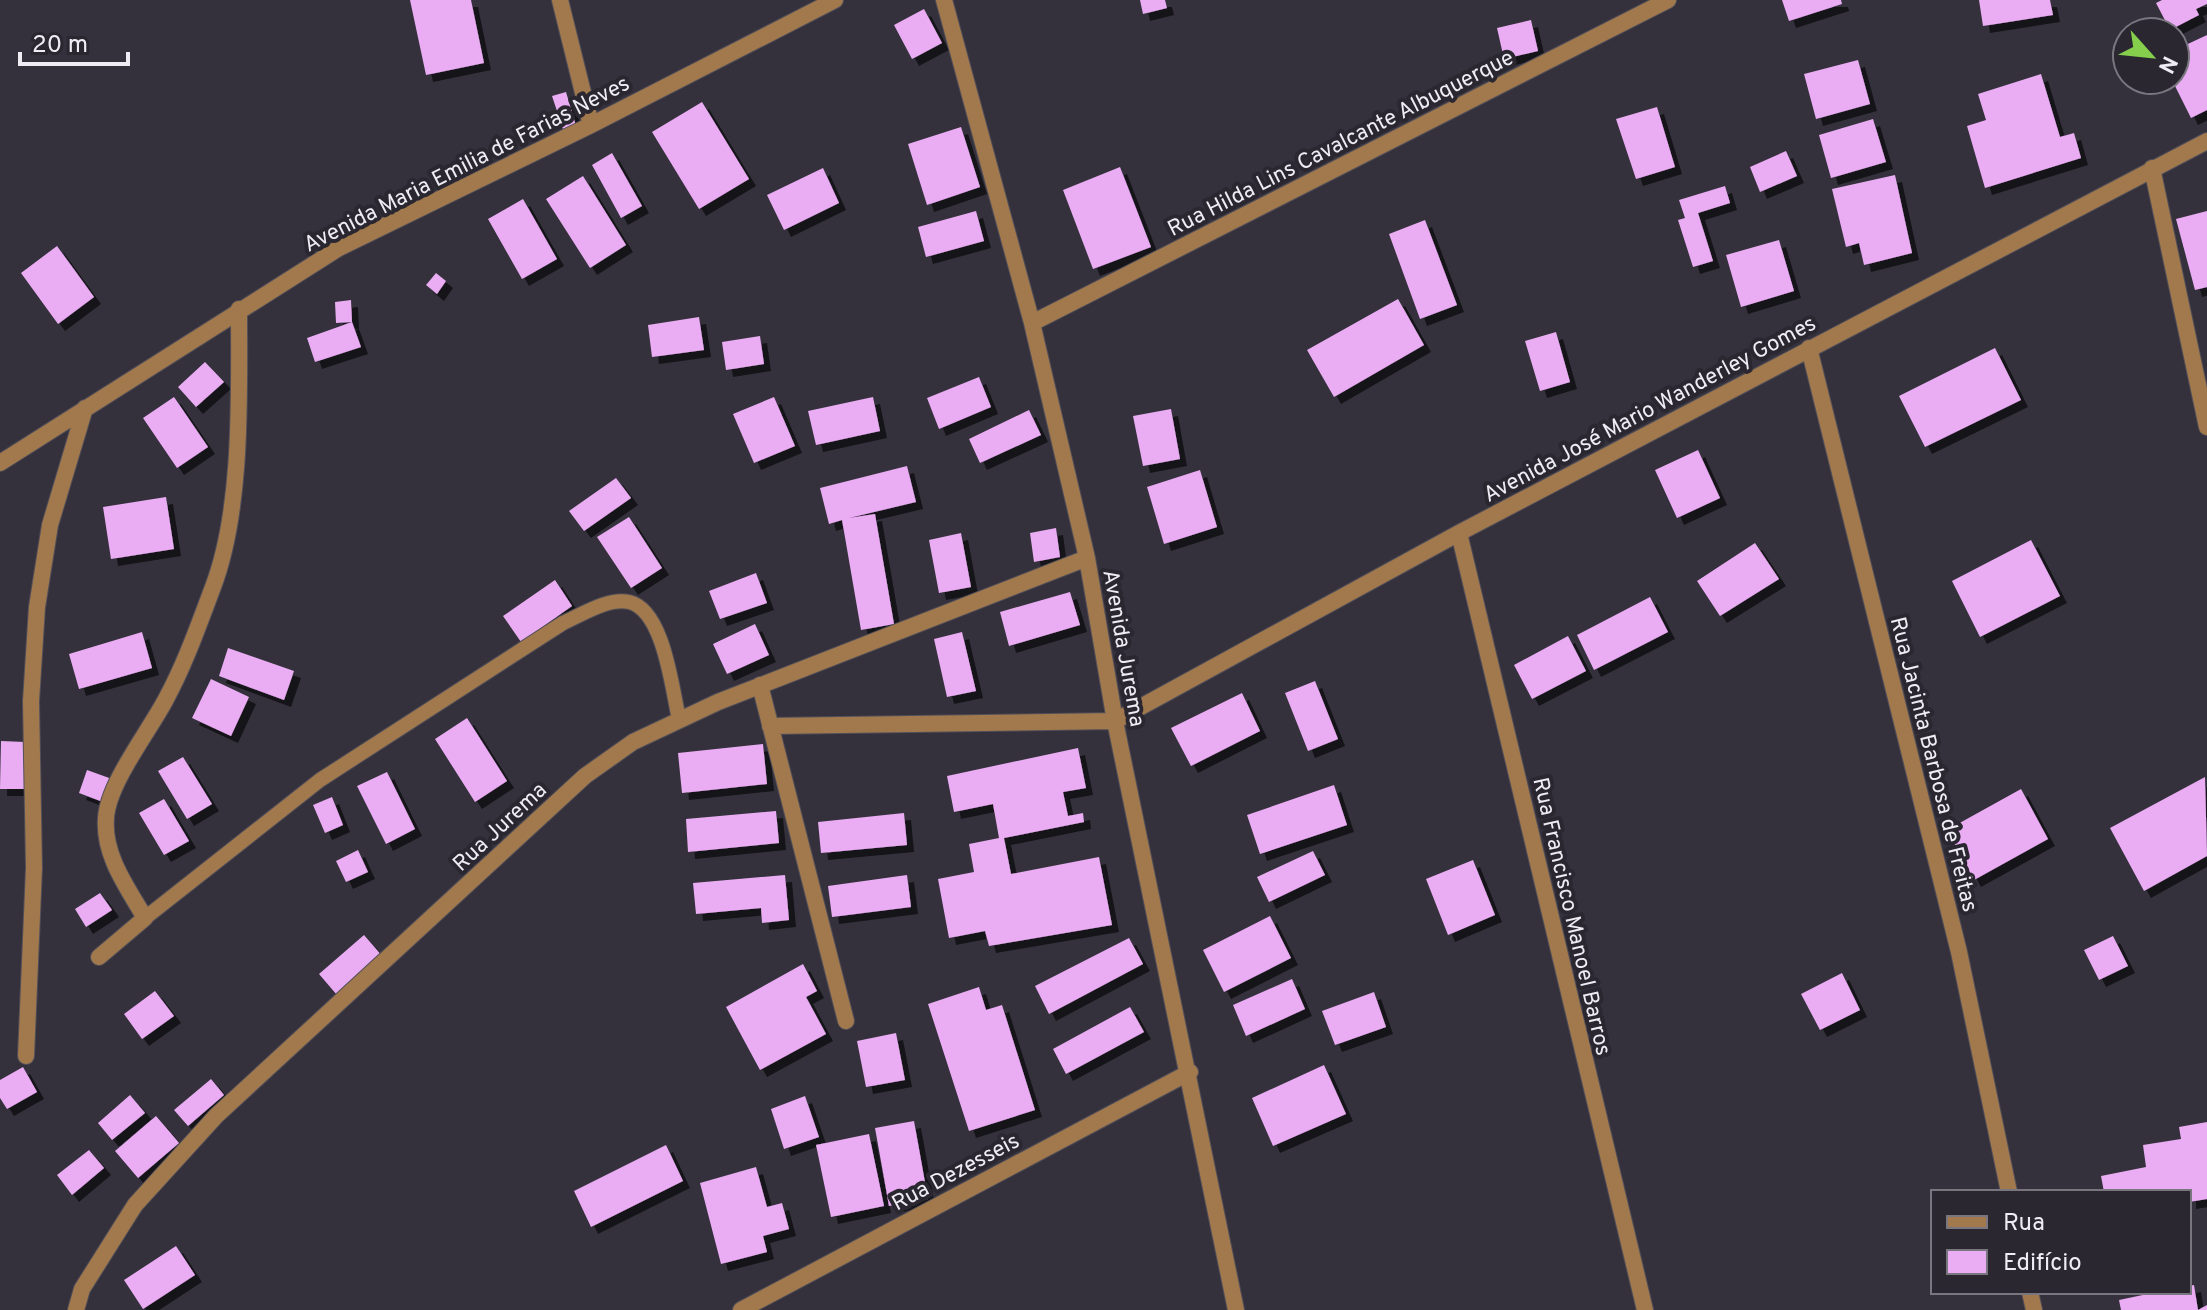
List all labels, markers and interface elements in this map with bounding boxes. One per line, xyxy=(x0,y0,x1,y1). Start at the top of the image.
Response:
scale bar xyxy=(20,16,128,66)
north arrow xyxy=(2111,16,2191,96)
text: 20 m xyxy=(32,31,88,61)
street label: Rua Hilda Lins Cavalcante Albuquerque xyxy=(1164,45,1519,244)
text: N xyxy=(2151,51,2182,77)
street label: Avenida Maria Emilia de Farias Neves xyxy=(300,71,635,259)
street label: Avenida José Mario Wanderley Gomes xyxy=(1479,311,1821,510)
street label: Avenida Jurema xyxy=(1095,568,1150,729)
street label: Rua Jacinta Barbosa de Freitas xyxy=(1883,614,1982,915)
street label: Rua Francisco Manoel Barros xyxy=(1525,775,1616,1058)
street label: Rua Jurema xyxy=(448,778,553,878)
street label: Rua Dezesseis xyxy=(888,1128,1025,1218)
legend xyxy=(1931,1190,2191,1294)
text: Rua xyxy=(2003,1209,2045,1239)
text: Edifício xyxy=(2003,1249,2082,1279)

